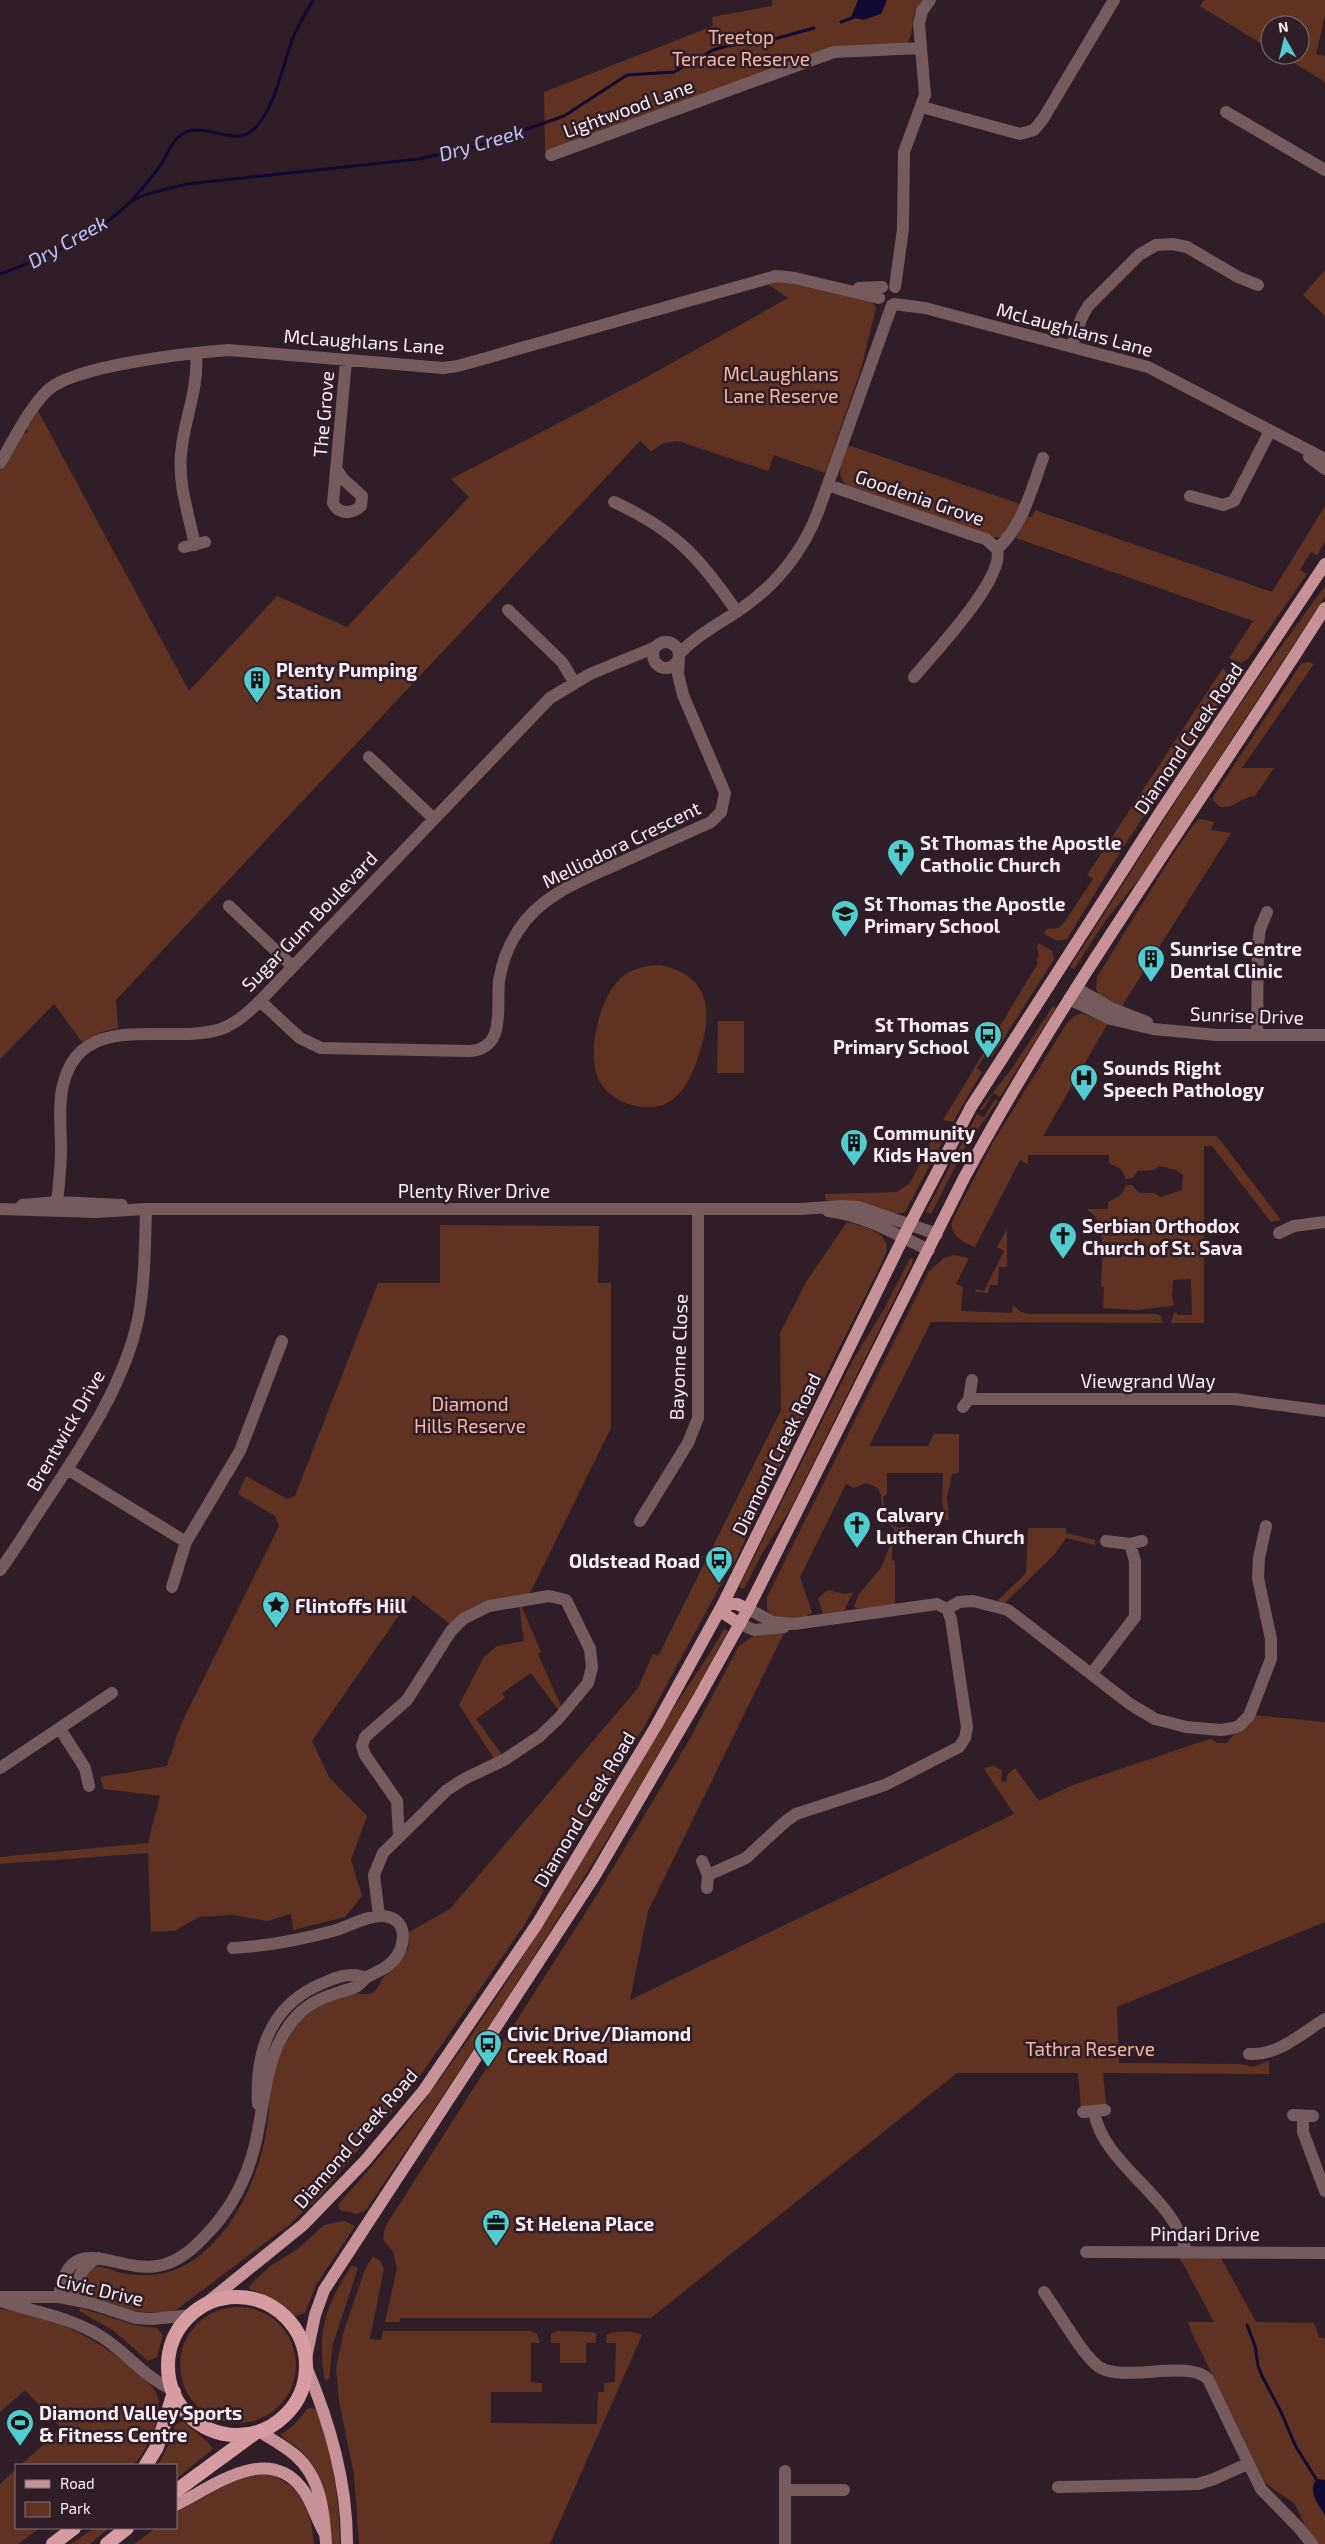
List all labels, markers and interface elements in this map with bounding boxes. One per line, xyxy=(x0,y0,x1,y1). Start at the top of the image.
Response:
north arrow xyxy=(1260,15,1310,65)
text: N xyxy=(1277,18,1289,36)
park label: Treetop Terrace Reserve xyxy=(672,25,810,70)
street label: Lightwood Lane xyxy=(560,74,696,142)
water label: Dry Creek xyxy=(436,118,527,167)
water label: Dry Creek xyxy=(23,209,112,274)
street label: McLaughlans Lane xyxy=(994,297,1156,361)
street label: McLaughlans Lane xyxy=(283,324,445,358)
park label: McLaughlans Lane Reserve xyxy=(723,362,839,407)
street label: The Grove xyxy=(308,370,338,458)
street label: Goodenia Grove xyxy=(852,464,988,530)
place label: Plenty Pumping Station xyxy=(276,658,417,703)
street label: Diamond Creek Road xyxy=(1129,658,1247,818)
building icon: Plenty Pumping Station xyxy=(242,665,272,704)
street label: Melliodora Crescent xyxy=(538,796,704,892)
place label: St Thomas the Apostle Catholic Church xyxy=(920,831,1122,876)
church icon: St Thomas the Apostle Catholic Church xyxy=(886,838,916,877)
street label: Sugar Gum Boulevard xyxy=(236,846,382,996)
place label: St Thomas the Apostle Primary School xyxy=(864,892,1066,938)
school or university icon: St Thomas the Apostle Primary School xyxy=(830,899,860,938)
place label: Sunrise Centre Dental Clinic xyxy=(1170,937,1302,982)
building icon: Sunrise Centre Dental Clinic xyxy=(1136,944,1166,983)
street label: Sunrise Drive xyxy=(1190,1002,1304,1028)
place label: St Thomas Primary School xyxy=(833,1013,970,1059)
bus stop icon: St Thomas Primary School xyxy=(973,1020,1003,1059)
place label: Sounds Right Speech Pathology xyxy=(1103,1056,1265,1102)
hospital icon: Sounds Right Speech Pathology xyxy=(1069,1063,1099,1102)
place label: Community Kids Haven xyxy=(873,1121,976,1166)
building icon: Community Kids Haven xyxy=(839,1128,869,1167)
street label: Plenty River Drive xyxy=(398,1179,550,1202)
place label: Serbian Orthodox Church of St. Sava xyxy=(1082,1214,1243,1259)
church icon: Serbian Orthodox Church of St. Sava xyxy=(1048,1221,1078,1260)
street label: Bayonne Close xyxy=(664,1293,692,1421)
street label: Brentwick Drive xyxy=(21,1365,109,1495)
street label: Diamond Creek Road xyxy=(727,1369,825,1539)
street label: Viewgrand Way xyxy=(1081,1369,1215,1392)
park label: Diamond Hills Reserve xyxy=(414,1392,526,1437)
place label: Calvary Lutheran Church xyxy=(876,1503,1025,1548)
church icon: Calvary Lutheran Church xyxy=(842,1510,872,1549)
bus stop icon: Oldstead Road xyxy=(704,1545,734,1584)
place label: Oldstead Road xyxy=(569,1549,700,1572)
place icon: Flintoffs Hill xyxy=(261,1590,291,1629)
place label: Flintoffs Hill xyxy=(295,1594,408,1617)
street label: Diamond Creek Road xyxy=(528,1727,640,1891)
place label: Civic Drive/Diamond Creek Road xyxy=(507,2022,691,2067)
bus stop icon: Civic Drive/Diamond Creek Road xyxy=(473,2029,503,2068)
park label: Tathra Reserve xyxy=(1025,2037,1155,2060)
street label: Diamond Creek Road xyxy=(288,2063,422,2213)
office icon: St Helena Place xyxy=(481,2208,511,2247)
place label: St Helena Place xyxy=(515,2212,654,2235)
street label: Pindari Drive xyxy=(1150,2222,1260,2245)
street label: Civic Drive xyxy=(54,2268,146,2310)
place label: Diamond Valley Sports & Fitness Centre xyxy=(39,2401,242,2446)
sports icon: Diamond Valley Sports & Fitness Centre xyxy=(5,2408,35,2447)
legend xyxy=(15,2464,178,2529)
text: Road xyxy=(60,2474,95,2492)
text: Park xyxy=(60,2499,91,2517)

